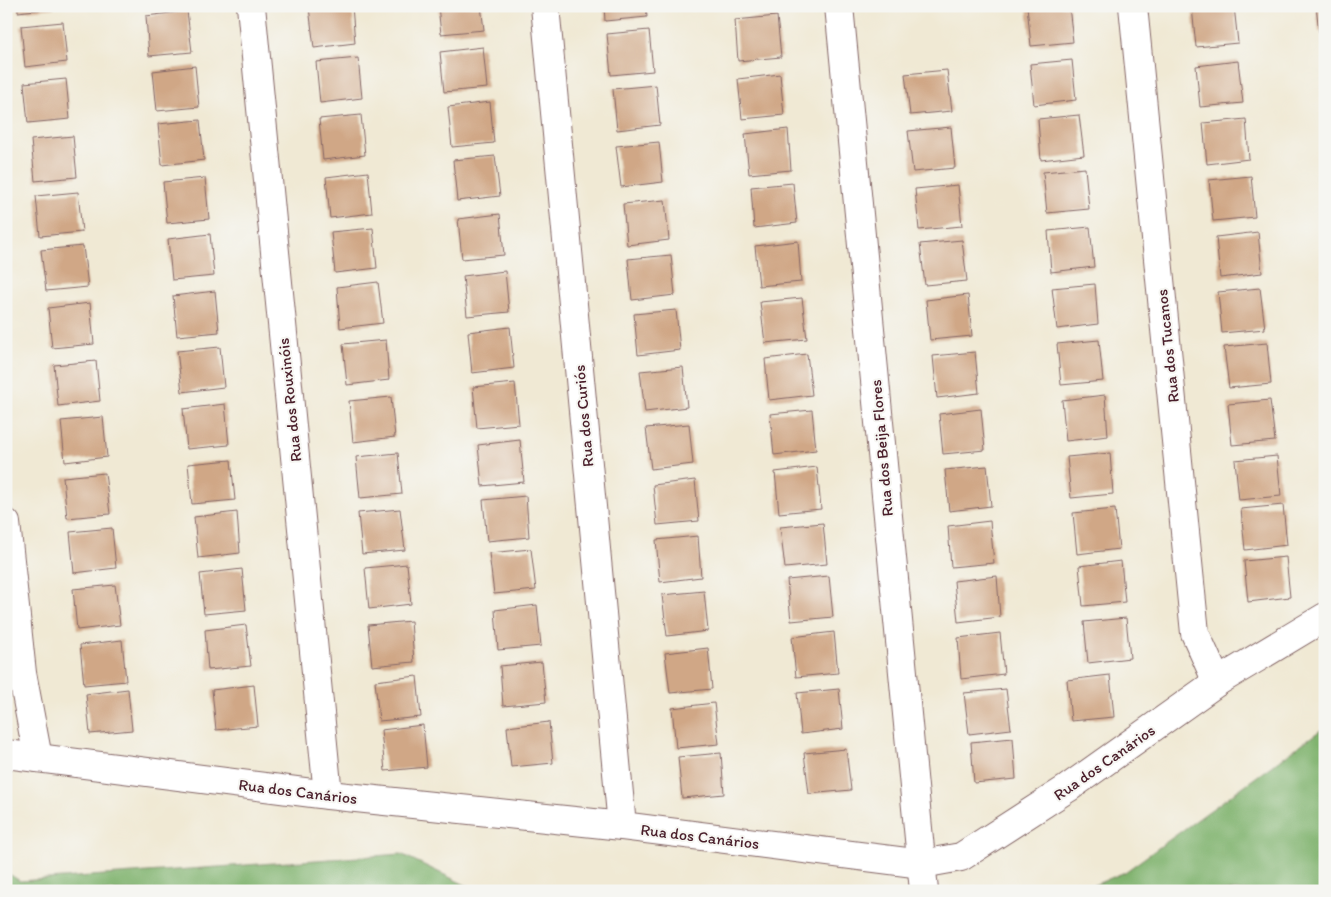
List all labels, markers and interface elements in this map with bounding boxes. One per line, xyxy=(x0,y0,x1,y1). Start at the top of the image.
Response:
street label: Rua dos Tucanos xyxy=(1152,288,1183,404)
street label: Rua dos Rouxinóis xyxy=(274,337,305,463)
street label: Rua dos Curiós xyxy=(570,364,597,468)
street label: Rua dos Beija Flores xyxy=(866,379,897,517)
street label: Rua dos Canários xyxy=(1050,720,1159,804)
street label: Rua dos Canários xyxy=(238,775,358,808)
street label: Rua dos Canários xyxy=(640,820,760,853)

